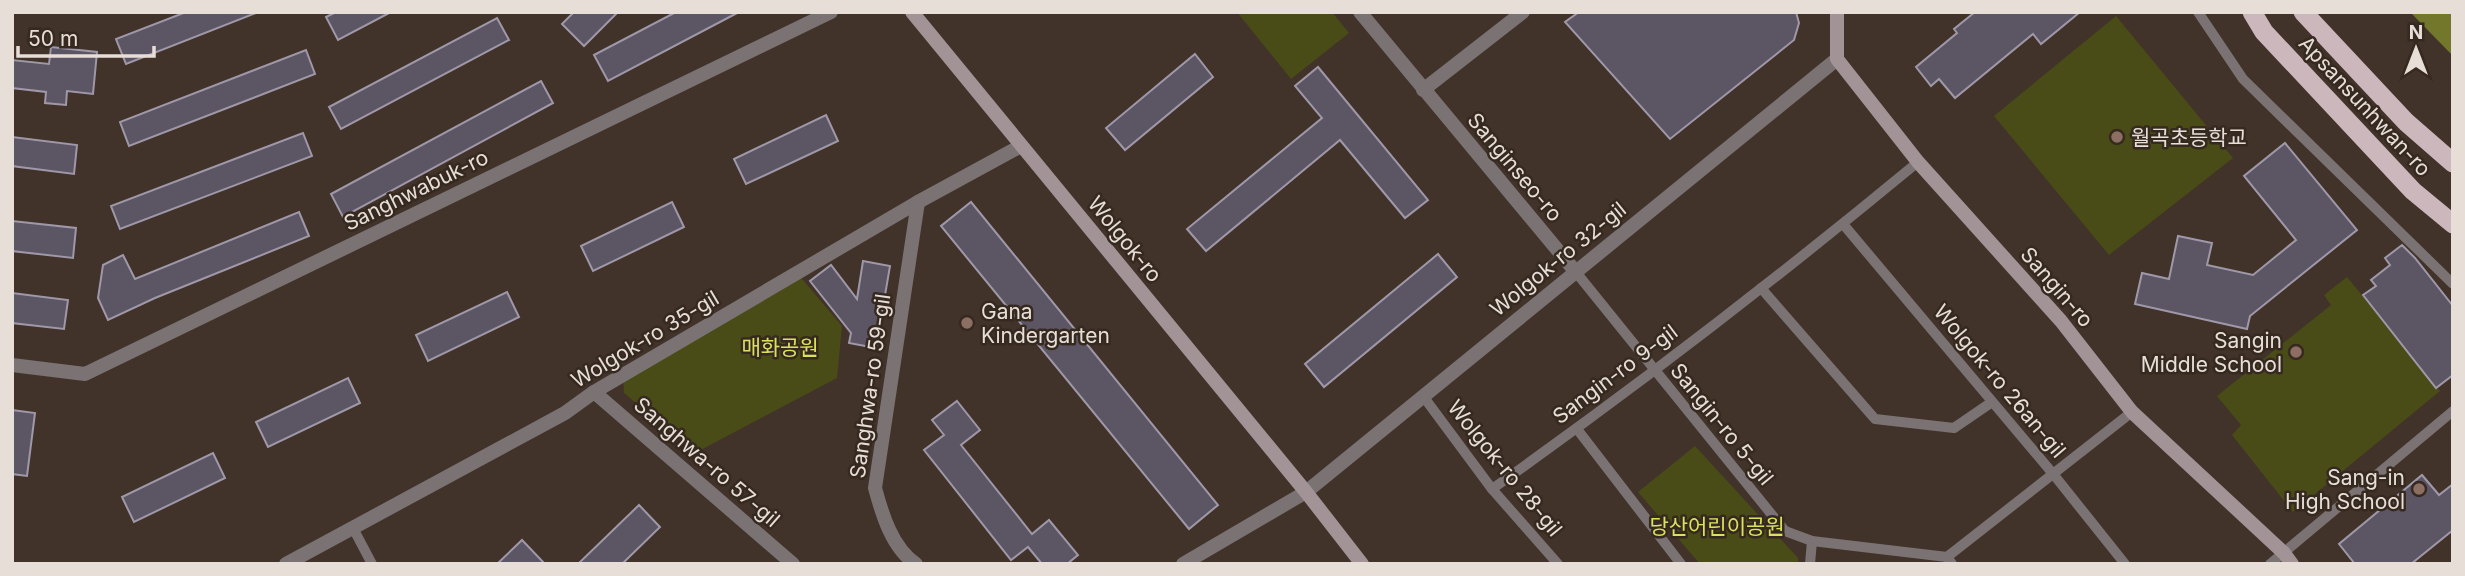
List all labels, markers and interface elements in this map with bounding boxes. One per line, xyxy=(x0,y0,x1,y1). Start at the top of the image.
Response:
scale bar xyxy=(18,14,154,58)
north arrow xyxy=(2381,14,2451,84)
text: N xyxy=(2409,21,2423,44)
text: 50 m xyxy=(28,26,78,51)
street label: Apsansunhwan-ro xyxy=(2294,31,2436,181)
street label: Sanginseo-ro xyxy=(1462,108,1568,226)
place label: 월곡초등학교 xyxy=(2131,125,2247,150)
marker: 월곡초등학교 xyxy=(2109,129,2125,145)
street label: Sanghwabuk-ro xyxy=(340,144,492,236)
street label: Wolgok-ro xyxy=(1083,191,1167,287)
street label: Wolgok-ro 32-gil xyxy=(1485,197,1631,321)
street label: Sangin-ro xyxy=(2015,242,2099,332)
street label: Wolgok-ro 35-gil xyxy=(567,285,723,393)
street label: Sanghwa-ro 59-gil xyxy=(845,292,895,480)
place label: Gana Kindergarten xyxy=(981,299,1110,348)
street label: Wolgok-ro 26an-gil xyxy=(1929,299,2071,463)
marker: Gana Kindergarten xyxy=(959,315,975,331)
street label: Sangin-ro 9-gil xyxy=(1548,319,1682,429)
place label: Sangin Middle School xyxy=(2141,328,2282,377)
park label: 매화공원 xyxy=(741,335,819,360)
marker: Sangin Middle School xyxy=(2288,344,2304,360)
street label: Sangin-ro 5-gil xyxy=(1665,358,1779,490)
street label: Sanghwa-ro 57-gil xyxy=(629,392,785,532)
street label: Wolgok-ro 28-gil xyxy=(1443,395,1567,541)
place label: Sang-in High School xyxy=(2285,465,2405,514)
marker: Sang-in High School xyxy=(2411,481,2427,497)
park label: 당산어린이공원 xyxy=(1649,514,1785,539)

